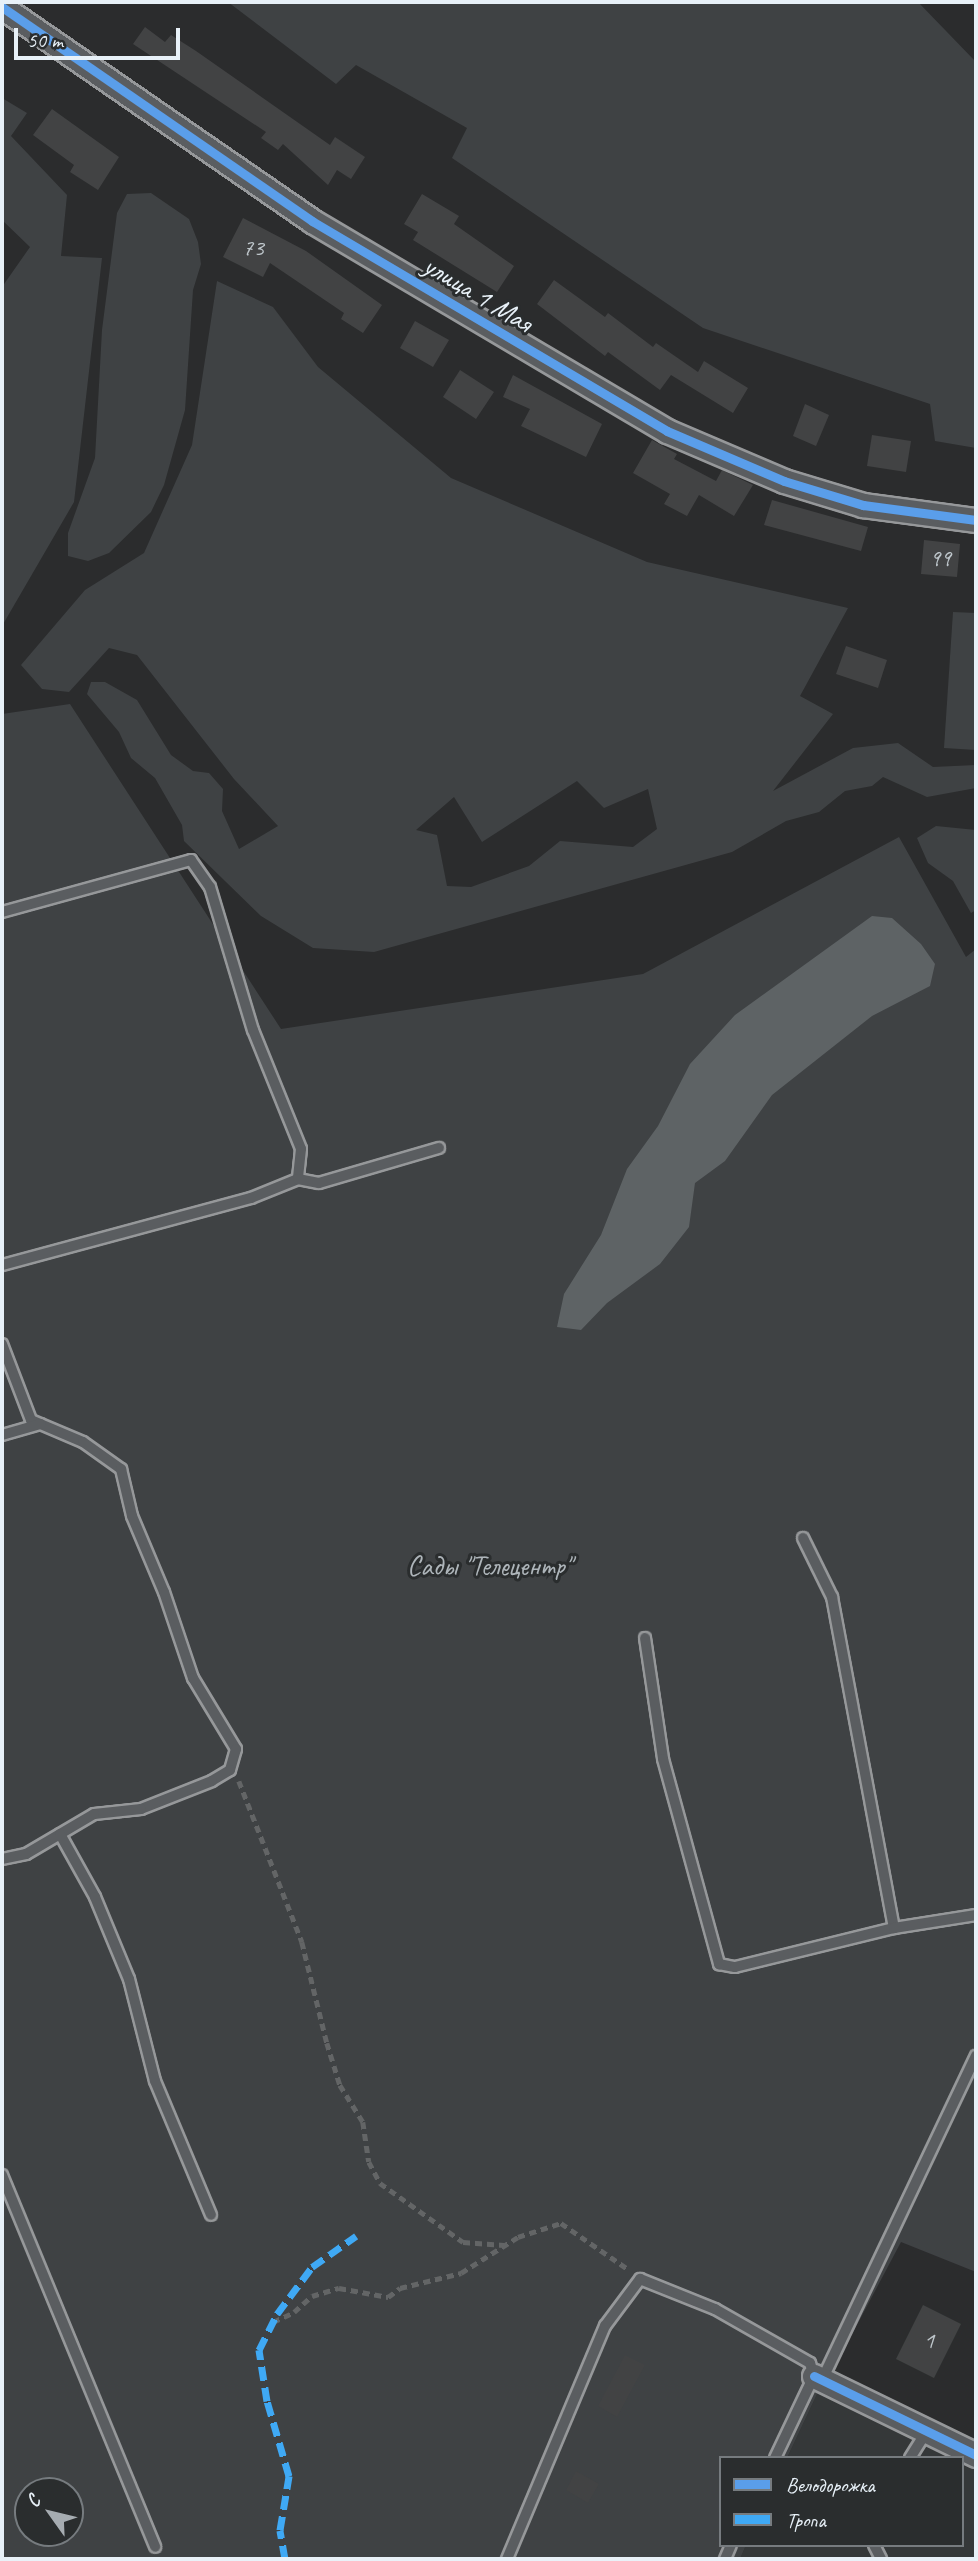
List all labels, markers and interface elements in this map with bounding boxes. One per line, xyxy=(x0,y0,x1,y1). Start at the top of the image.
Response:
scale bar xyxy=(18,14,184,58)
text: 50 m xyxy=(27,27,63,53)
house number: 73 xyxy=(242,234,264,262)
street label: улица 1 Мая xyxy=(417,248,539,340)
house number: 99 xyxy=(929,545,951,573)
park label: Сады "Телецентр" xyxy=(407,1549,571,1583)
house number: 1 xyxy=(924,2327,934,2355)
legend xyxy=(719,2456,964,2547)
text: Велодорожка xyxy=(786,2472,875,2498)
north arrow xyxy=(14,2477,84,2547)
text: С xyxy=(21,2491,46,2512)
text: Тропа xyxy=(786,2507,826,2533)

